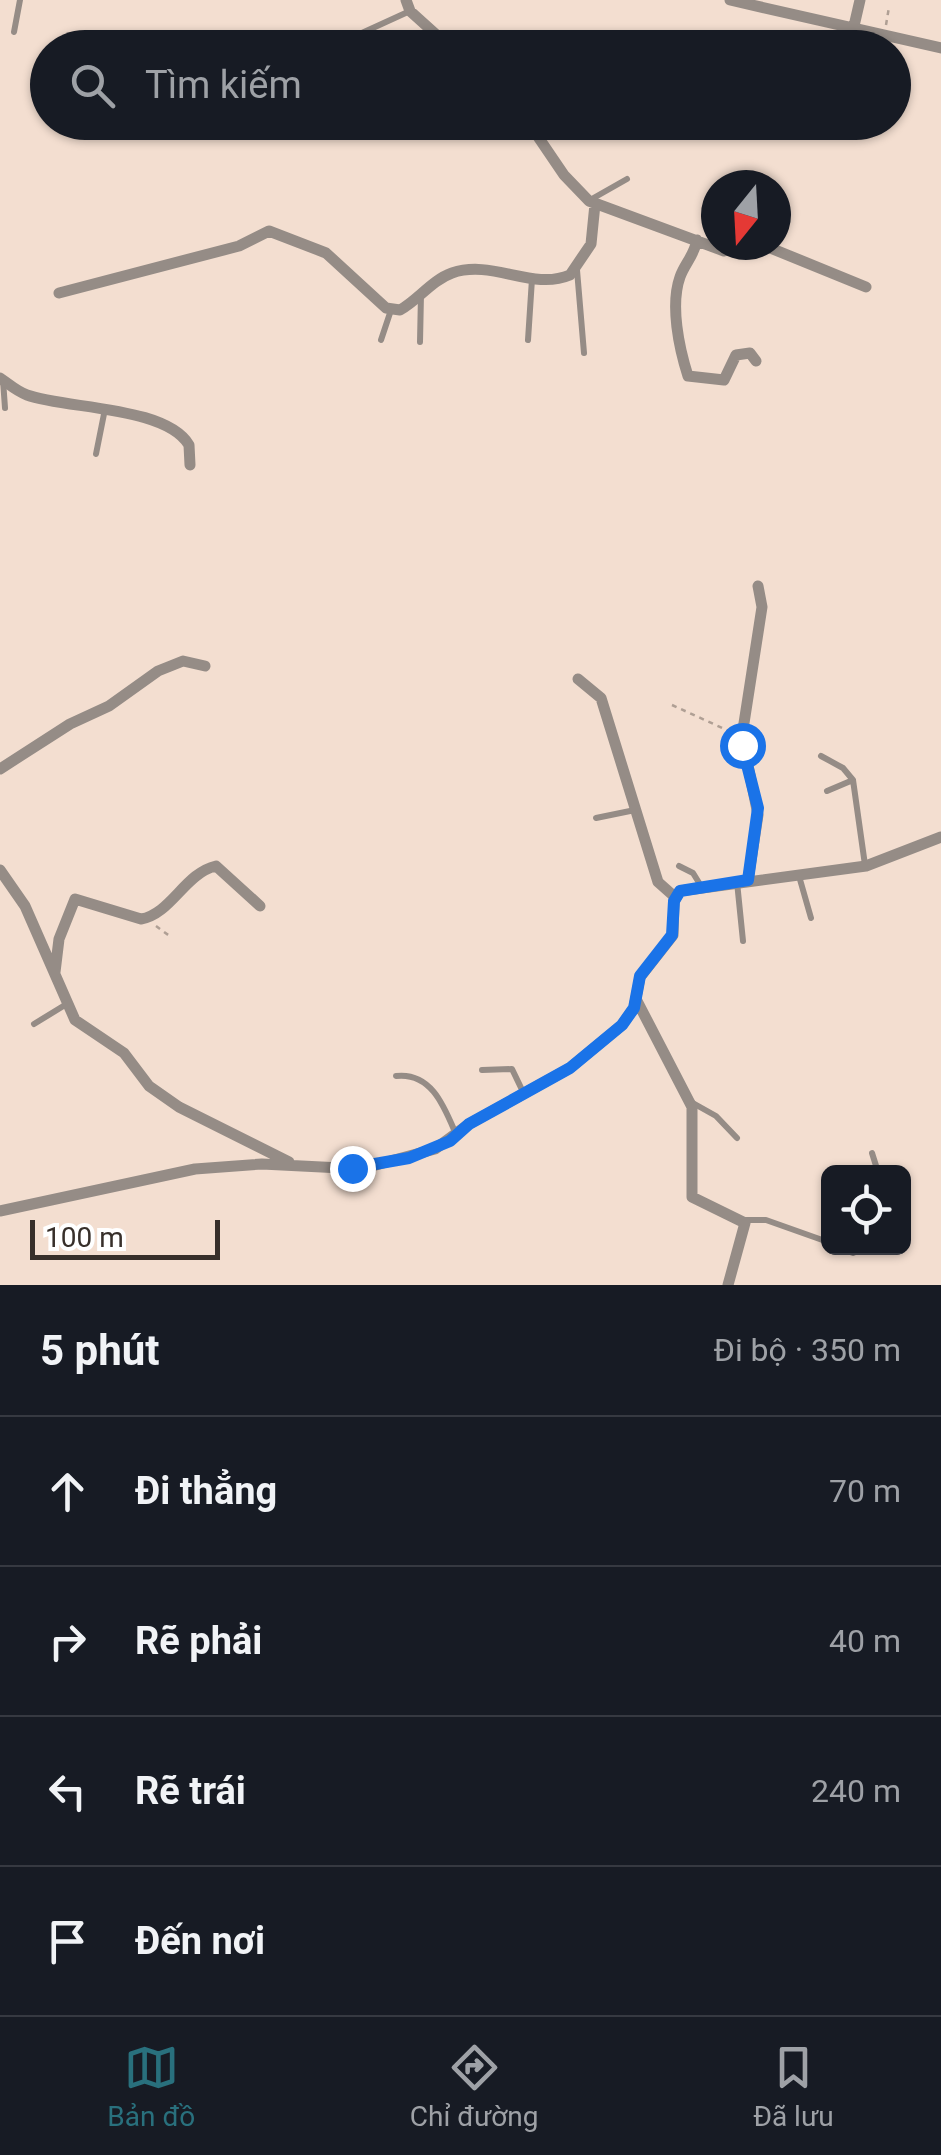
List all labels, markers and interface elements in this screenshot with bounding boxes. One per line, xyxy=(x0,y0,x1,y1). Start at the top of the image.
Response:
search box xyxy=(30,30,911,140)
icon: search xyxy=(65,58,120,113)
text: Tìm kiếm xyxy=(145,63,302,107)
north arrow xyxy=(701,170,791,260)
route start xyxy=(720,723,766,769)
route end xyxy=(330,1146,376,1192)
map controls xyxy=(821,1165,911,1255)
button: locate xyxy=(821,1165,911,1255)
scale bar xyxy=(30,1215,220,1260)
text: 100 m xyxy=(45,1221,124,1254)
text: 5 phút xyxy=(40,1326,159,1375)
text: Đi bộ · 350 m xyxy=(713,1331,901,1369)
icon: ahead xyxy=(40,1464,95,1519)
text: Đi thẳng xyxy=(135,1469,277,1513)
text: 70 m xyxy=(829,1472,901,1510)
icon: right xyxy=(40,1614,95,1669)
text: Rẽ phải xyxy=(135,1619,262,1663)
text: 40 m xyxy=(829,1622,901,1660)
icon: left xyxy=(40,1764,95,1819)
text: Rẽ trái xyxy=(135,1769,246,1813)
text: 240 m xyxy=(811,1772,901,1810)
icon: arrive xyxy=(40,1914,95,1969)
text: Đến nơi xyxy=(135,1919,265,1963)
tab: Bản đồ xyxy=(107,2040,195,2133)
tab: Chỉ đường xyxy=(410,2040,539,2133)
tab: Đã lưu xyxy=(753,2040,834,2133)

